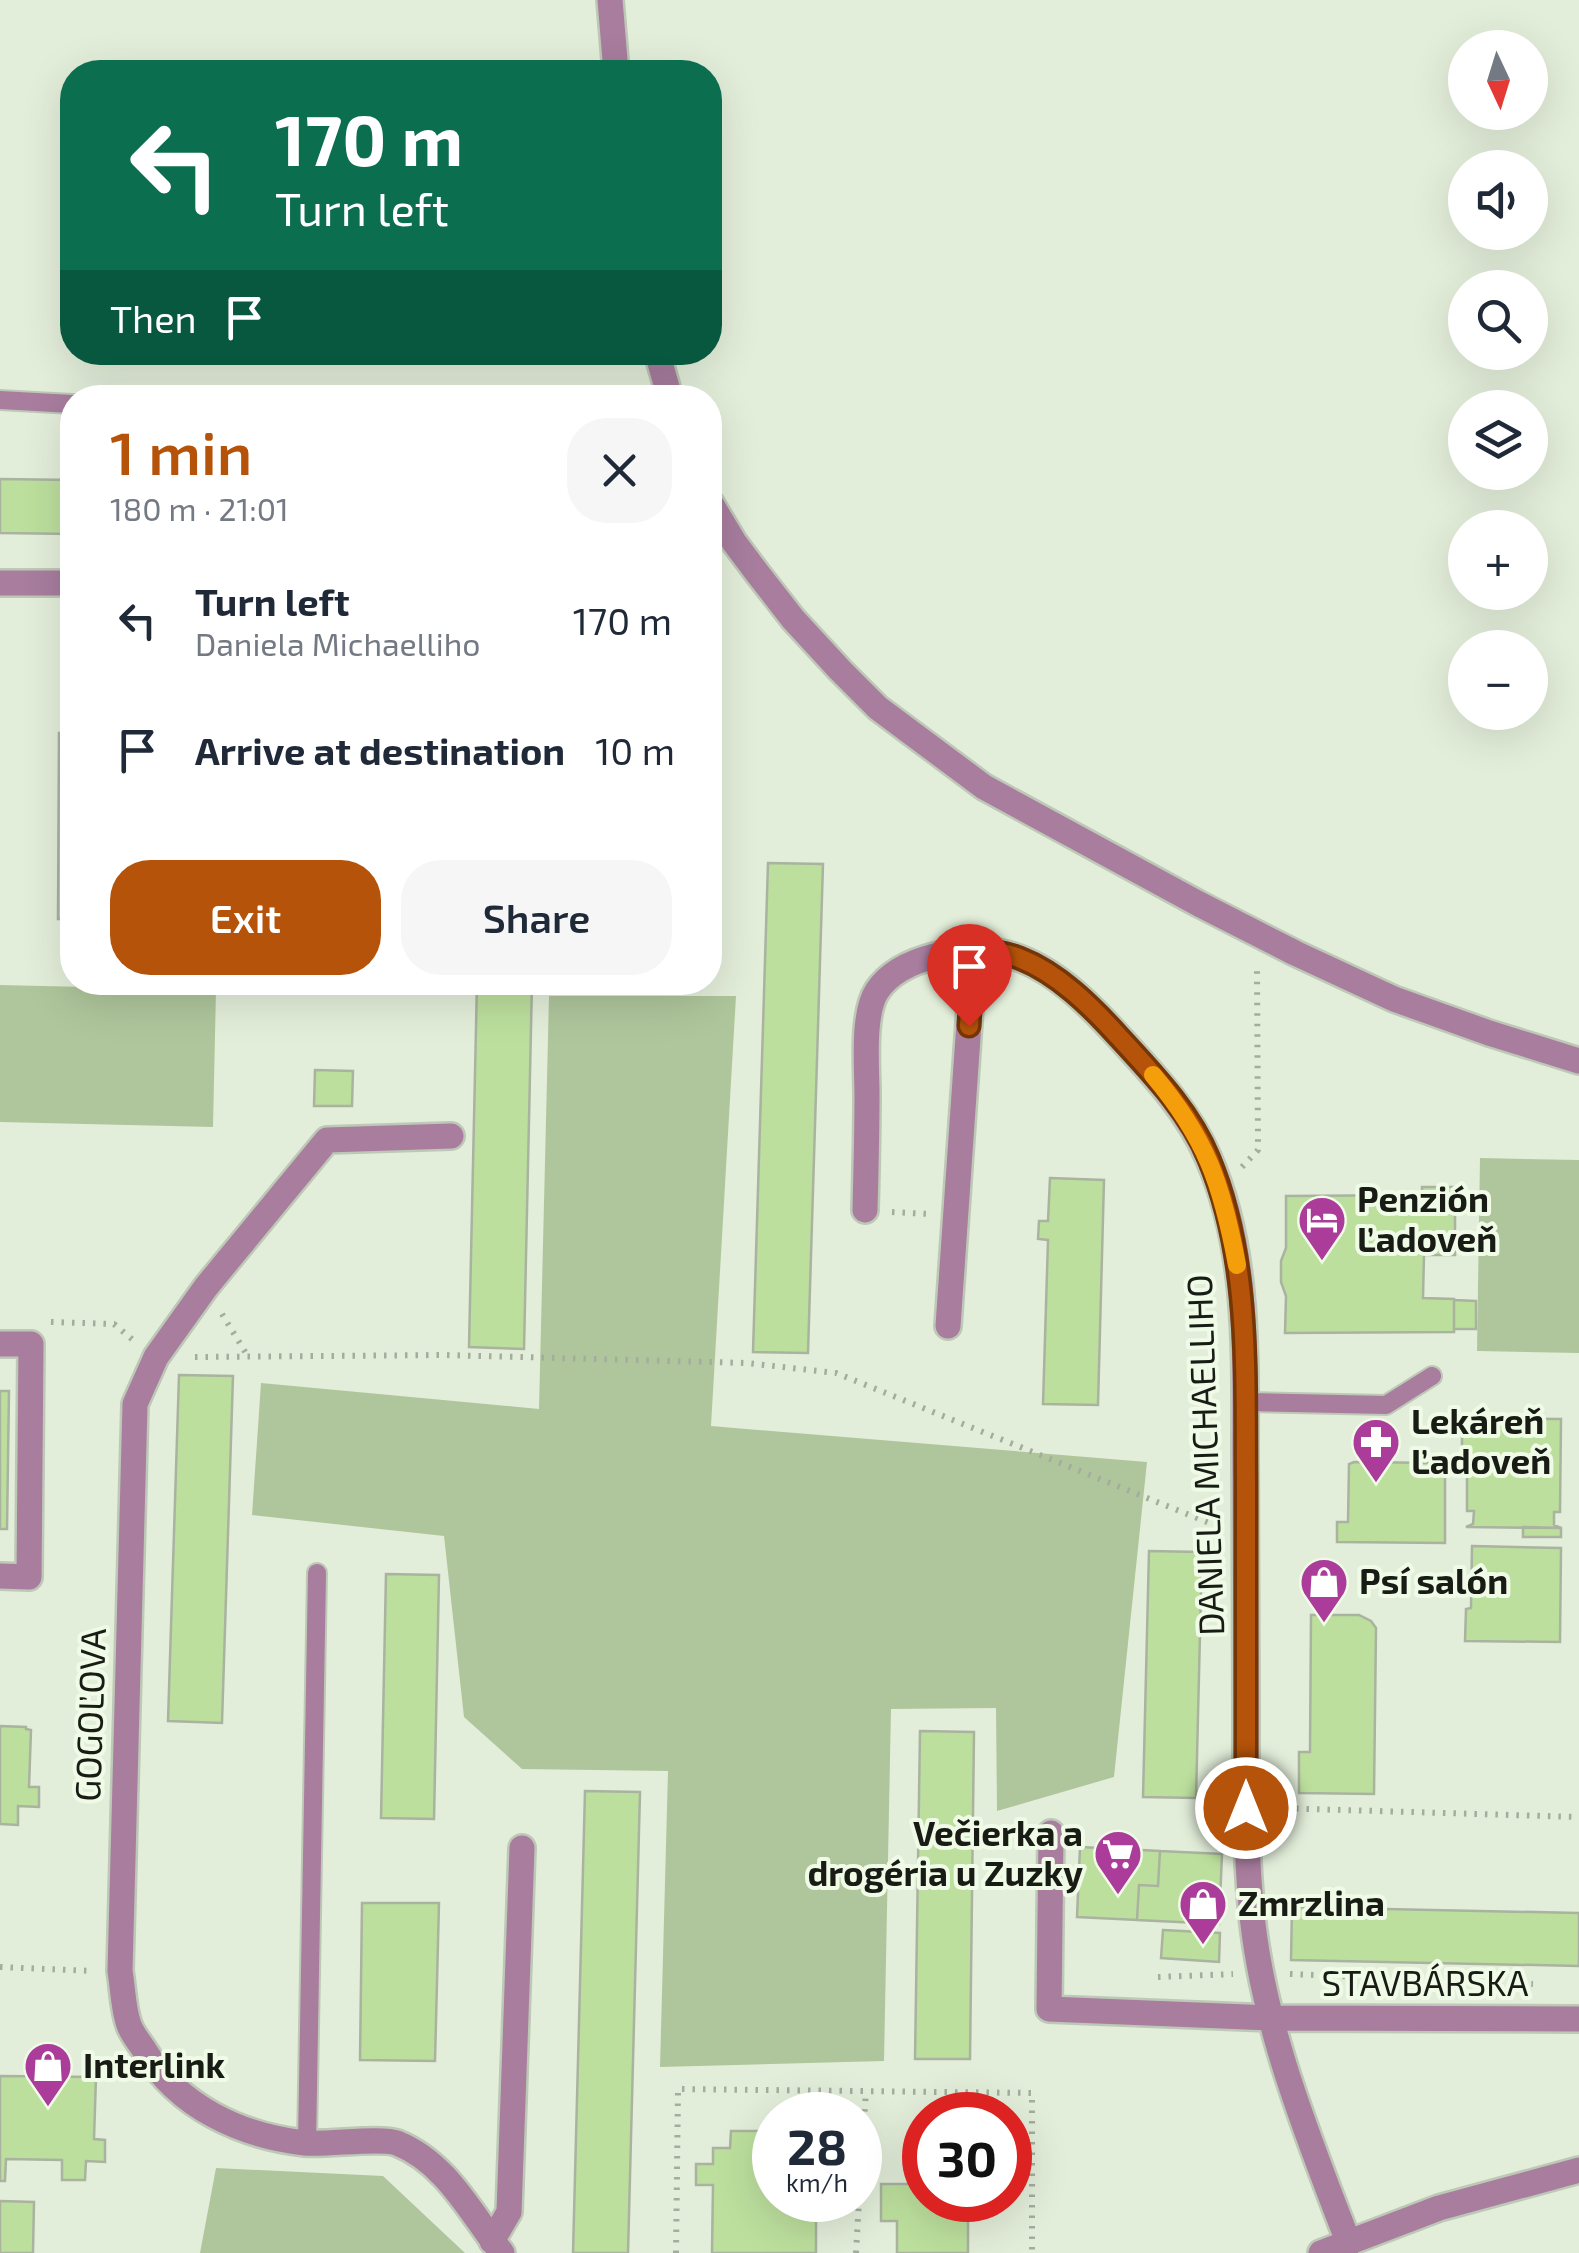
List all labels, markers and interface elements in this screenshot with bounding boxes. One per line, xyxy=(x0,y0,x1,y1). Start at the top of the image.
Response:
north arrow xyxy=(1448,30,1548,130)
map controls xyxy=(1448,30,1548,730)
text: 170 m xyxy=(275,96,463,180)
icon: left xyxy=(110,100,240,230)
button: sound xyxy=(1448,150,1548,250)
text: Turn left xyxy=(275,181,449,235)
button: search xyxy=(1448,270,1548,370)
icon: arrive xyxy=(217,290,272,345)
text: Then xyxy=(110,295,197,341)
button: layers xyxy=(1448,390,1548,490)
text: 1 min xyxy=(110,415,252,487)
button: close xyxy=(567,418,672,523)
text: 180 m · 21:01 xyxy=(110,489,289,527)
button: + xyxy=(1448,510,1548,610)
text: Turn left xyxy=(195,578,350,624)
icon: left xyxy=(110,593,165,648)
text: 170 m xyxy=(573,597,672,643)
text: Daniela Michaelliho xyxy=(195,624,480,662)
button: − xyxy=(1448,630,1548,730)
icon: arrive xyxy=(110,723,165,778)
text: Arrive at destination xyxy=(195,727,565,773)
text: 10 m xyxy=(595,727,675,773)
button: Exit xyxy=(110,860,381,975)
button: Share xyxy=(401,860,672,975)
pin xyxy=(927,924,1012,1027)
icon: arrive xyxy=(942,939,997,994)
place label: Penzión Ľadoveň xyxy=(1357,1177,1497,1259)
hotel icon: Penzión Ľadoveň xyxy=(1296,1194,1348,1262)
street label: DANIELA MICHAELLIHO xyxy=(1177,1274,1231,1636)
place label: Lekáreň Ľadoveň xyxy=(1411,1399,1551,1481)
pharmacy icon: Lekáreň Ľadoveň xyxy=(1350,1416,1402,1484)
shop icon: Psí salón xyxy=(1298,1556,1350,1624)
place label: Psí salón xyxy=(1359,1559,1508,1601)
street label: GOGOĽOVA xyxy=(65,1627,113,1802)
position arrow xyxy=(1194,1756,1298,1860)
place label: Večierka a drogéria u Zuzky xyxy=(807,1811,1083,1894)
supermarket icon: Večierka a drogéria u Zuzky xyxy=(1092,1828,1144,1896)
shop icon: Zmrzlina xyxy=(1177,1878,1229,1946)
place label: Zmrzlina xyxy=(1238,1881,1385,1923)
street label: STAVBÁRSKA xyxy=(1322,1961,1529,2003)
shop icon: Interlink xyxy=(22,2040,74,2108)
place label: Interlink xyxy=(83,2043,225,2085)
speed limit sign: 30 xyxy=(902,2092,1032,2222)
text: 28 xyxy=(787,2115,847,2175)
text: km/h xyxy=(786,2167,848,2197)

